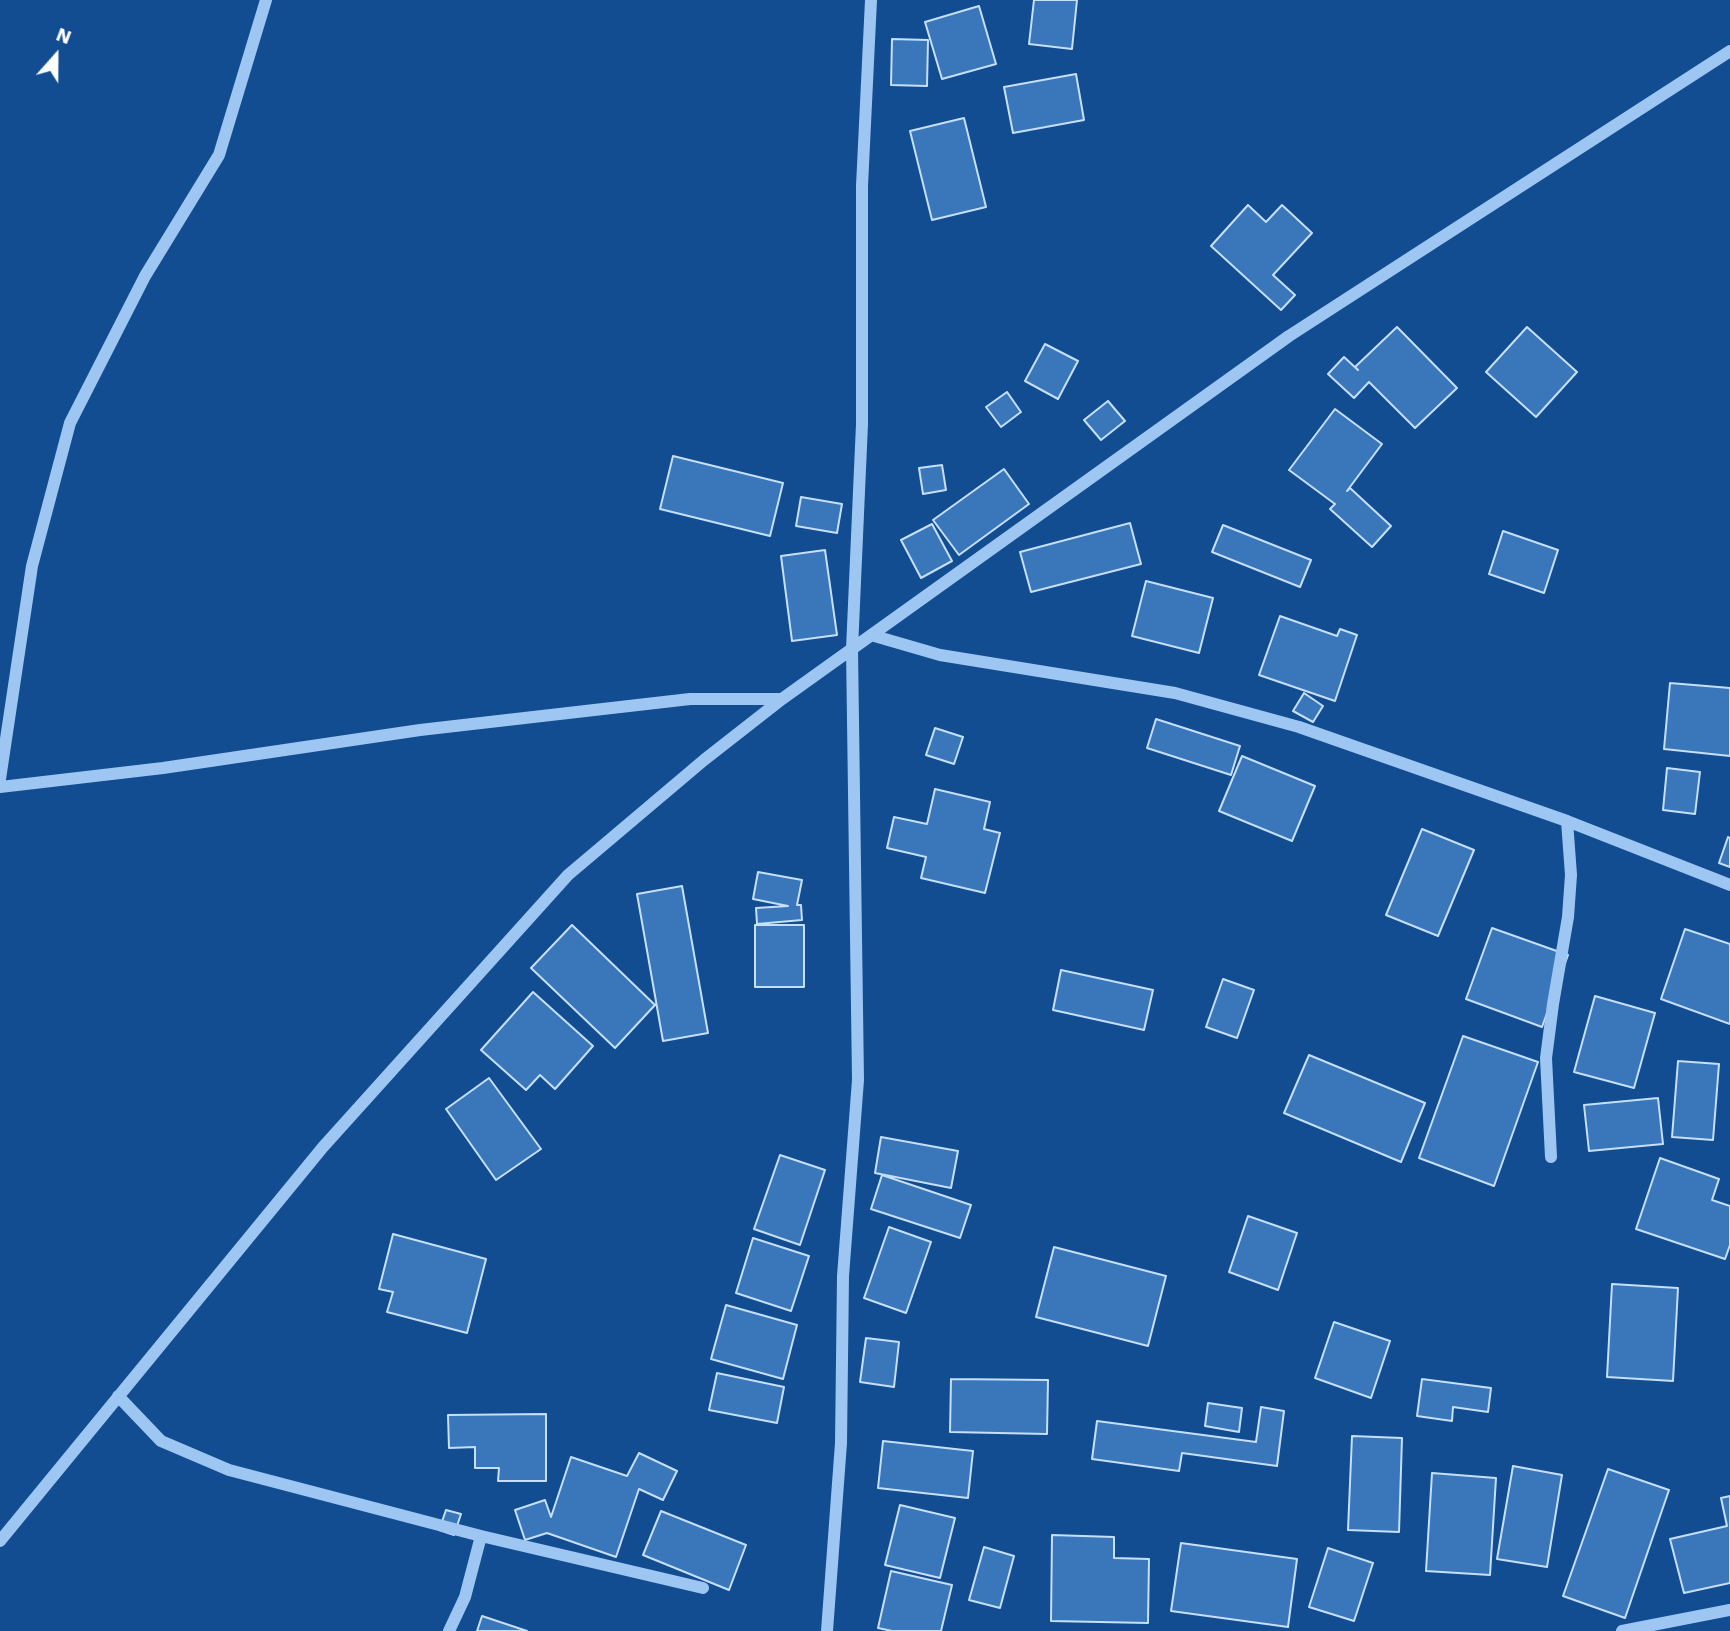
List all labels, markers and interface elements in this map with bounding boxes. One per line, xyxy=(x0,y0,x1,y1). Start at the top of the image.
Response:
north arrow xyxy=(21,21,91,91)
text: N xyxy=(53,23,74,49)

